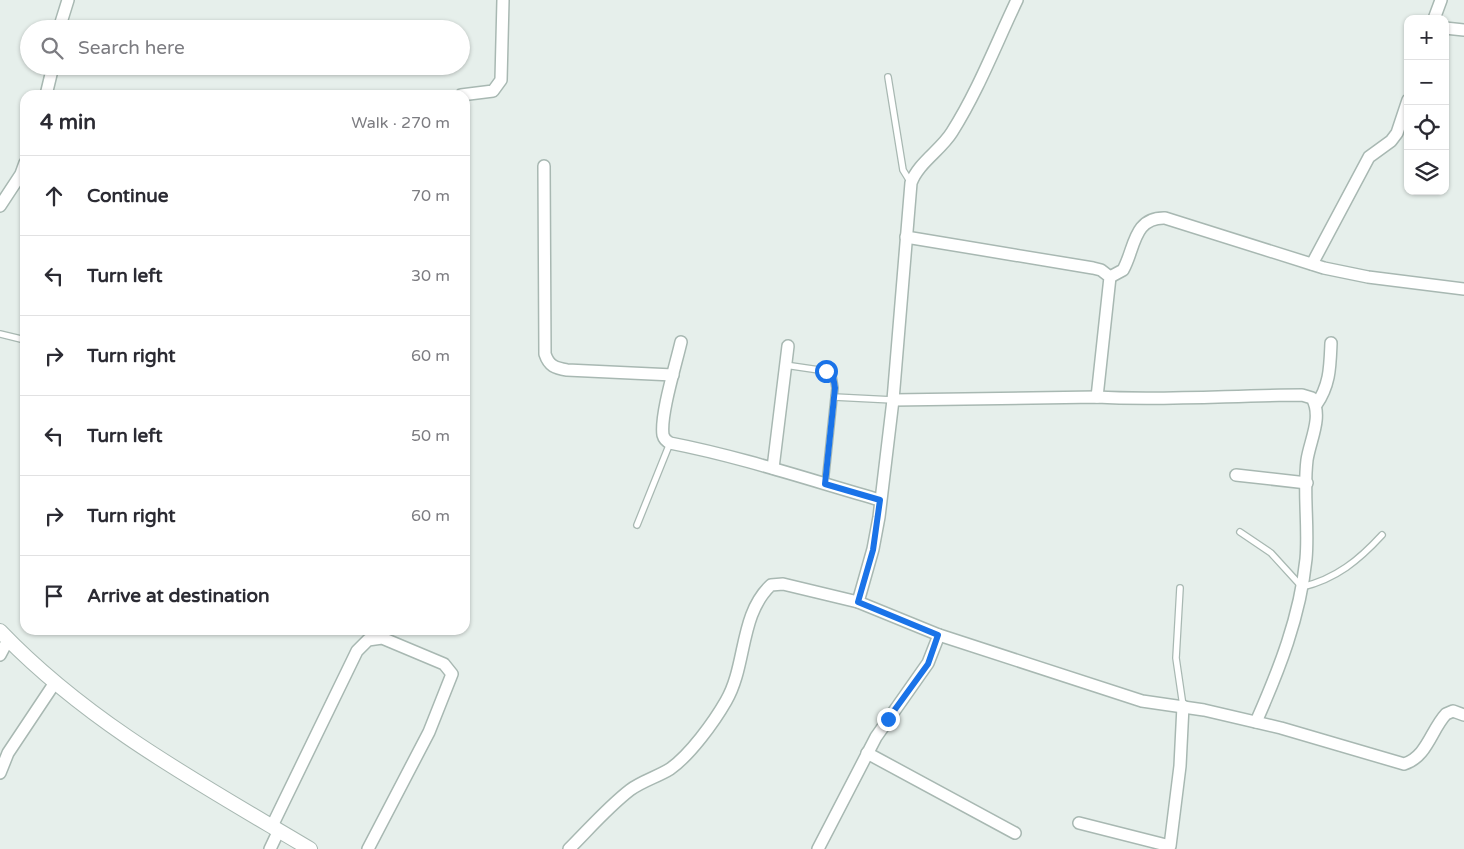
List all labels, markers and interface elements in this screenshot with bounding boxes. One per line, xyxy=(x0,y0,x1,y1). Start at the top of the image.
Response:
map controls xyxy=(1404,15,1449,195)
button: + xyxy=(1404,15,1449,60)
search box xyxy=(20,20,470,75)
icon: search xyxy=(38,34,66,62)
text: Search here xyxy=(78,37,185,59)
button: − xyxy=(1404,60,1449,105)
button: locate xyxy=(1404,105,1449,150)
text: 4 min xyxy=(40,110,96,135)
text: Walk · 270 m xyxy=(351,113,450,133)
button: layers xyxy=(1404,150,1449,195)
icon: ahead xyxy=(40,182,68,210)
text: Continue xyxy=(87,185,169,207)
text: 70 m xyxy=(411,186,450,206)
icon: left xyxy=(40,262,68,290)
text: Turn left xyxy=(87,265,163,287)
text: 30 m xyxy=(411,266,450,286)
icon: right xyxy=(40,342,68,370)
text: Turn right xyxy=(87,345,175,367)
text: 60 m xyxy=(411,346,450,366)
route start xyxy=(815,360,838,383)
icon: left xyxy=(40,422,68,450)
text: Turn left xyxy=(87,425,163,447)
text: 50 m xyxy=(411,426,450,446)
icon: right xyxy=(40,502,68,530)
text: Turn right xyxy=(87,505,175,527)
text: 60 m xyxy=(411,506,450,526)
icon: arrive xyxy=(40,582,68,610)
text: Arrive at destination xyxy=(87,585,270,607)
route end xyxy=(877,708,900,731)

